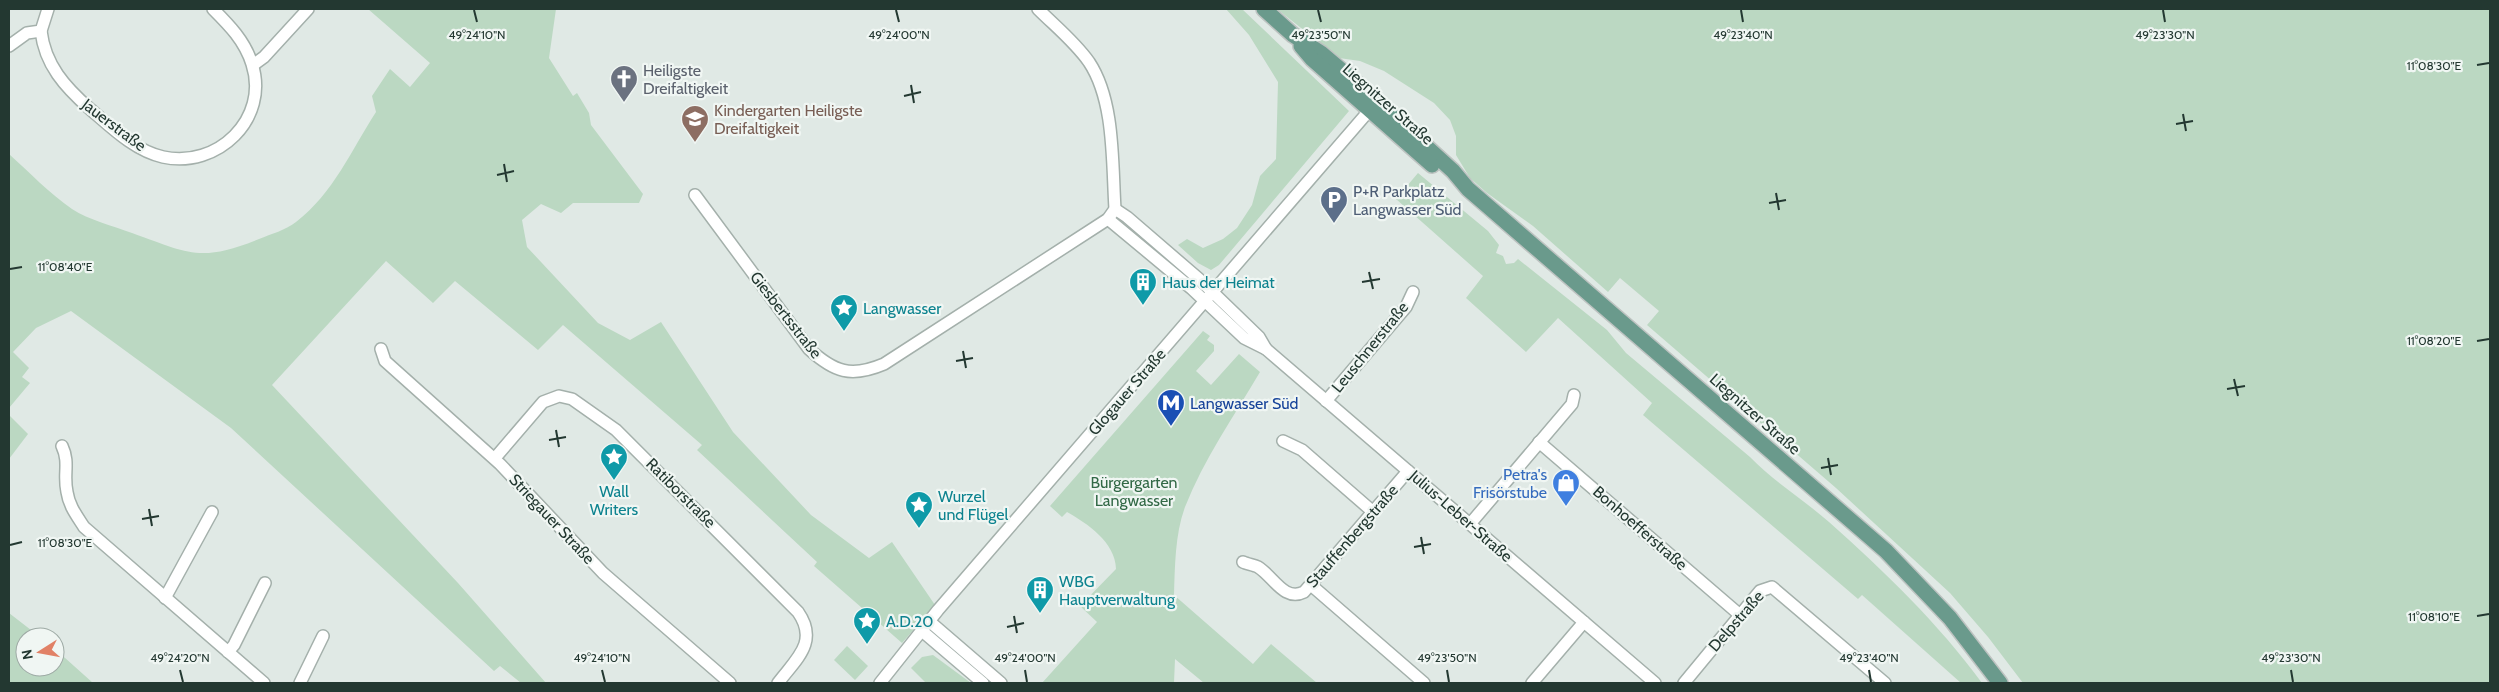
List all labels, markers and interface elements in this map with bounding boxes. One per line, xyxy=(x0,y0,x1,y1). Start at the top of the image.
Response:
text: 49°24'10"N xyxy=(449,27,506,42)
text: 49°24'00"N xyxy=(868,27,930,42)
text: 49°23'50"N xyxy=(1291,27,1351,42)
text: 49°23'40"N xyxy=(1713,27,1773,42)
text: 49°23'30"N xyxy=(2135,27,2195,42)
text: 11°08'30"E xyxy=(2407,58,2462,73)
street label: Liegnitzer Straße xyxy=(1339,59,1437,149)
place label: Heiligste Dreifaltigkeit xyxy=(643,61,729,98)
church icon: Heiligste Dreifaltigkeit xyxy=(609,64,639,103)
street label: Jauerstraße xyxy=(77,94,150,155)
place label: Kindergarten Heiligste Dreifaltigkeit xyxy=(714,101,863,138)
school or university icon: Kindergarten Heiligste Dreifaltigkeit xyxy=(680,104,710,143)
place label: P+R Parkplatz Langwasser Süd xyxy=(1353,182,1461,219)
parking icon: P+R Parkplatz Langwasser Süd xyxy=(1319,185,1349,224)
text: 11°08'40"E xyxy=(38,259,93,274)
building icon: Haus der Heimat xyxy=(1128,267,1158,306)
street label: Giesbertsstraße xyxy=(746,268,826,362)
place label: Haus der Heimat xyxy=(1162,273,1275,292)
place icon: Langwasser xyxy=(829,293,859,332)
street label: Leuschnerstraße xyxy=(1328,298,1412,396)
place label: Langwasser xyxy=(863,299,942,318)
text: 11°08'20"E xyxy=(2407,333,2461,348)
street label: Glogauer Straße xyxy=(1084,345,1170,439)
street label: Liegnitzer Straße xyxy=(1706,369,1804,459)
metro station icon: Langwasser Süd xyxy=(1156,388,1186,427)
place label: Langwasser Süd xyxy=(1190,394,1298,413)
place icon: Wall Writers xyxy=(599,442,629,481)
street label: Ratiborstraße xyxy=(642,454,720,532)
street label: Julius-Leber-Straße xyxy=(1405,465,1516,566)
place label: Petra's Frisörstube xyxy=(1473,465,1547,502)
shop icon: Petra's Frisörstube xyxy=(1551,468,1581,507)
street label: Striegauer Straße xyxy=(505,470,599,568)
park label: Bürgergarten Langwasser xyxy=(1090,473,1178,510)
street label: Stauffenbergstraße xyxy=(1302,481,1402,591)
place label: Wall Writers xyxy=(590,482,639,519)
street label: Bonhoefferstraße xyxy=(1589,482,1691,574)
place label: Wurzel und Flügel xyxy=(938,487,1008,524)
place icon: Wurzel und Flügel xyxy=(904,490,934,529)
text: 11°08'30"E xyxy=(38,535,93,550)
place label: WBG Hauptverwaltung xyxy=(1059,572,1176,609)
building icon: WBG Hauptverwaltung xyxy=(1025,575,1055,614)
street label: Delpstraße xyxy=(1704,587,1768,655)
place icon: A.D.20 xyxy=(852,606,882,645)
text: 11°08'10"E xyxy=(2408,609,2460,624)
place label: A.D.20 xyxy=(886,612,933,631)
north arrow xyxy=(15,627,65,677)
text: N xyxy=(17,648,37,661)
text: 49°24'20"N xyxy=(150,650,210,665)
text: 49°24'10"N xyxy=(574,650,631,665)
text: 49°24'00"N xyxy=(994,650,1056,665)
text: 49°23'50"N xyxy=(1417,650,1477,665)
text: 49°23'40"N xyxy=(1839,650,1899,665)
text: 49°23'30"N xyxy=(2261,650,2321,665)

